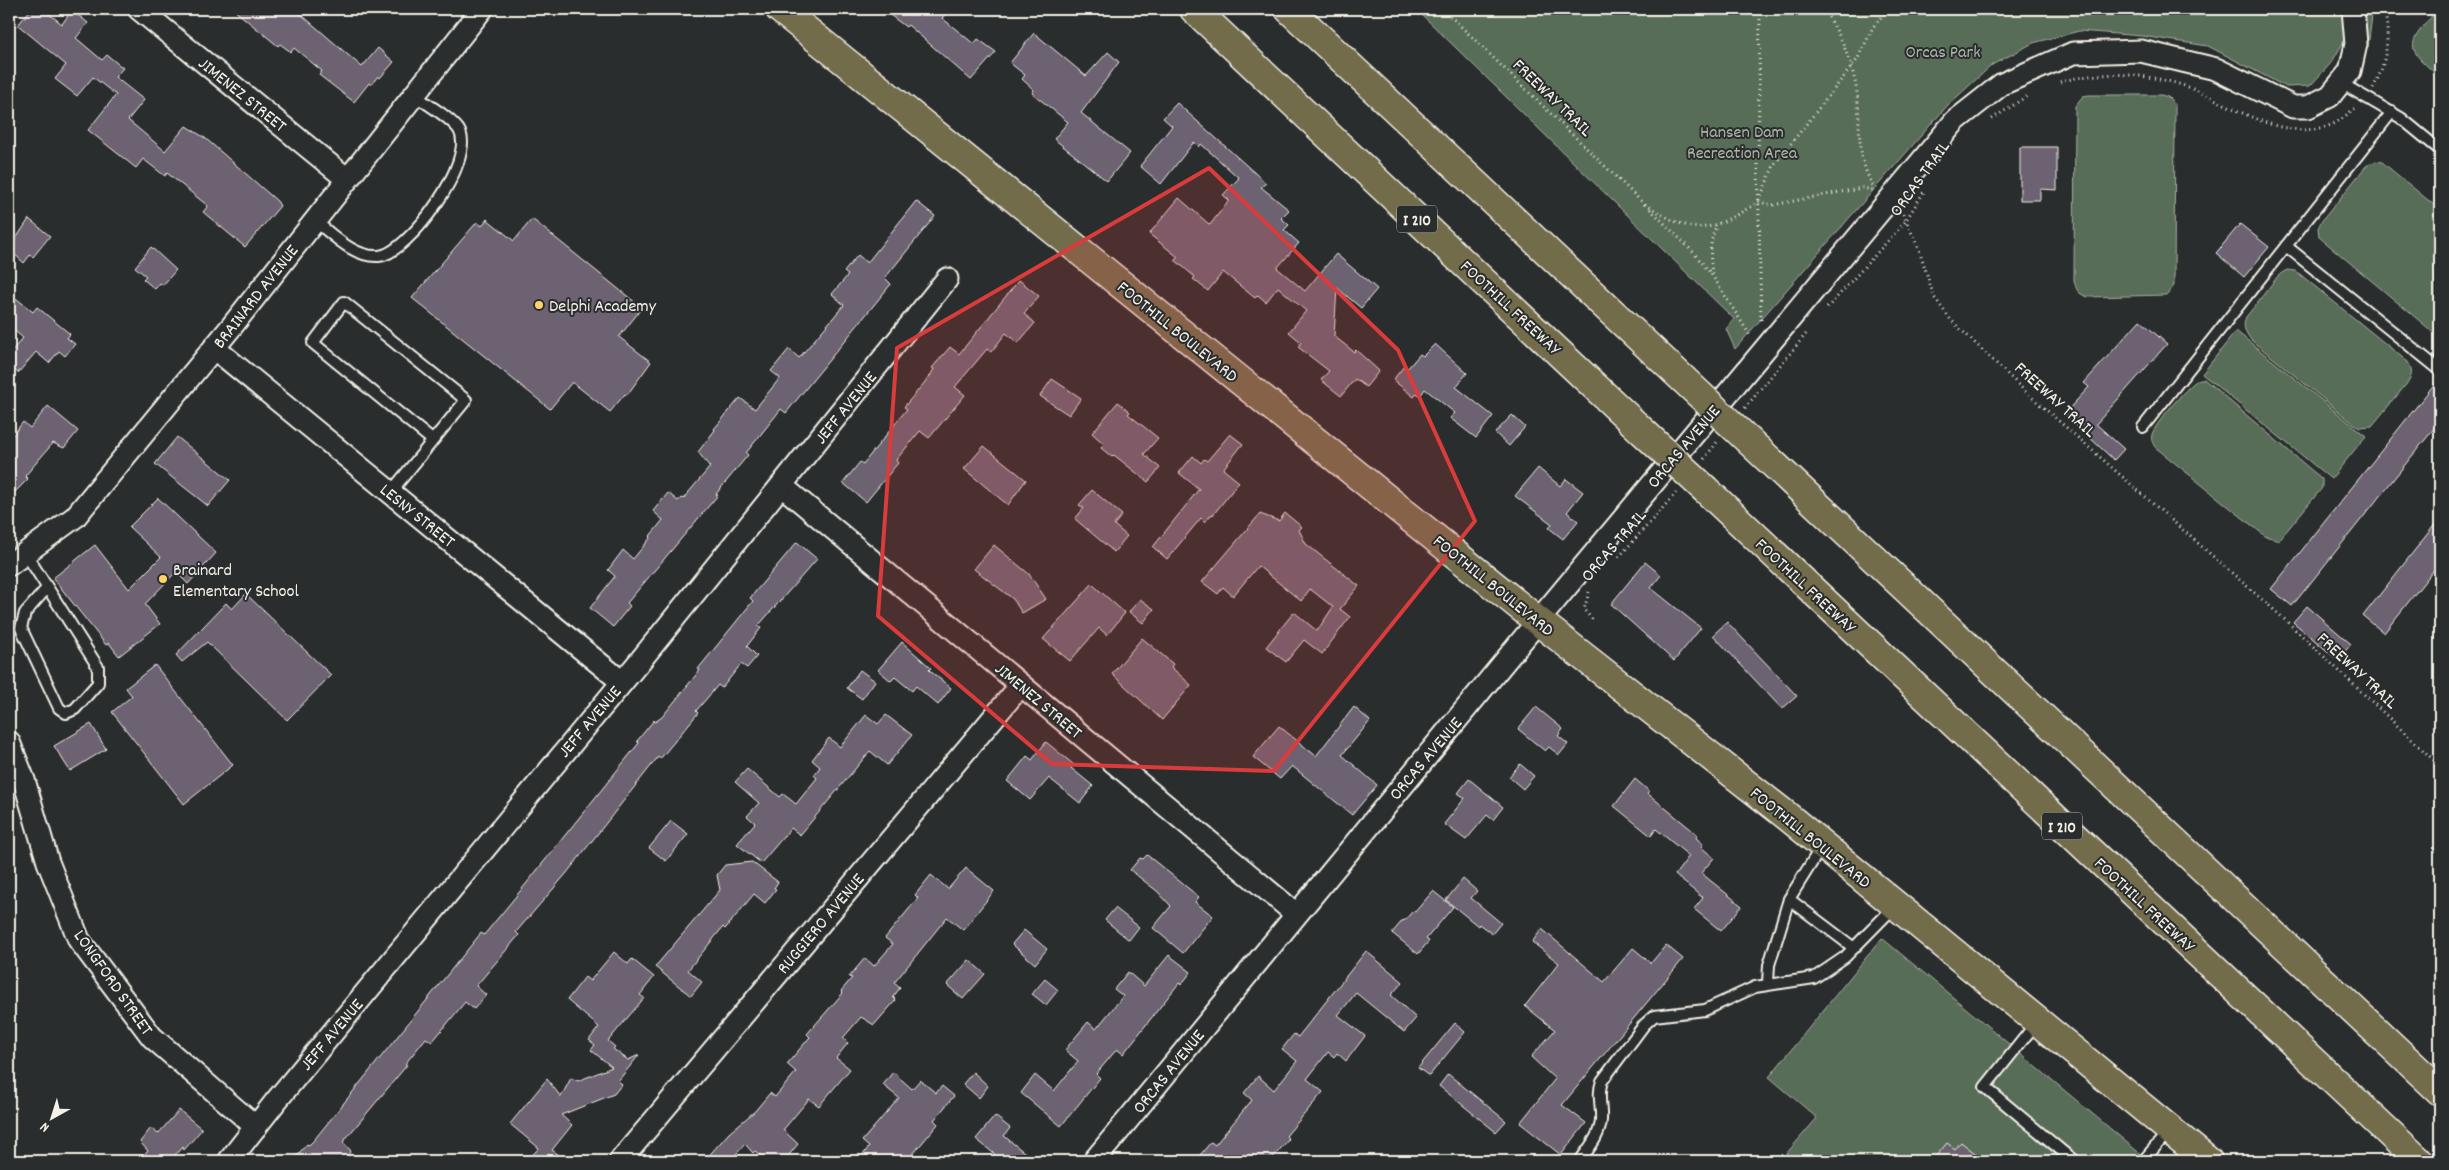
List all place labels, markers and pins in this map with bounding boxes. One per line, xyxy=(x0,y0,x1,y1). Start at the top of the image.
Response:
place label: Delphi Academy xyxy=(549,295,657,320)
marker: Delphi Academy xyxy=(533,299,545,311)
place label: Brainard Elementary School xyxy=(173,559,300,605)
marker: Brainard Elementary School xyxy=(157,573,169,585)

